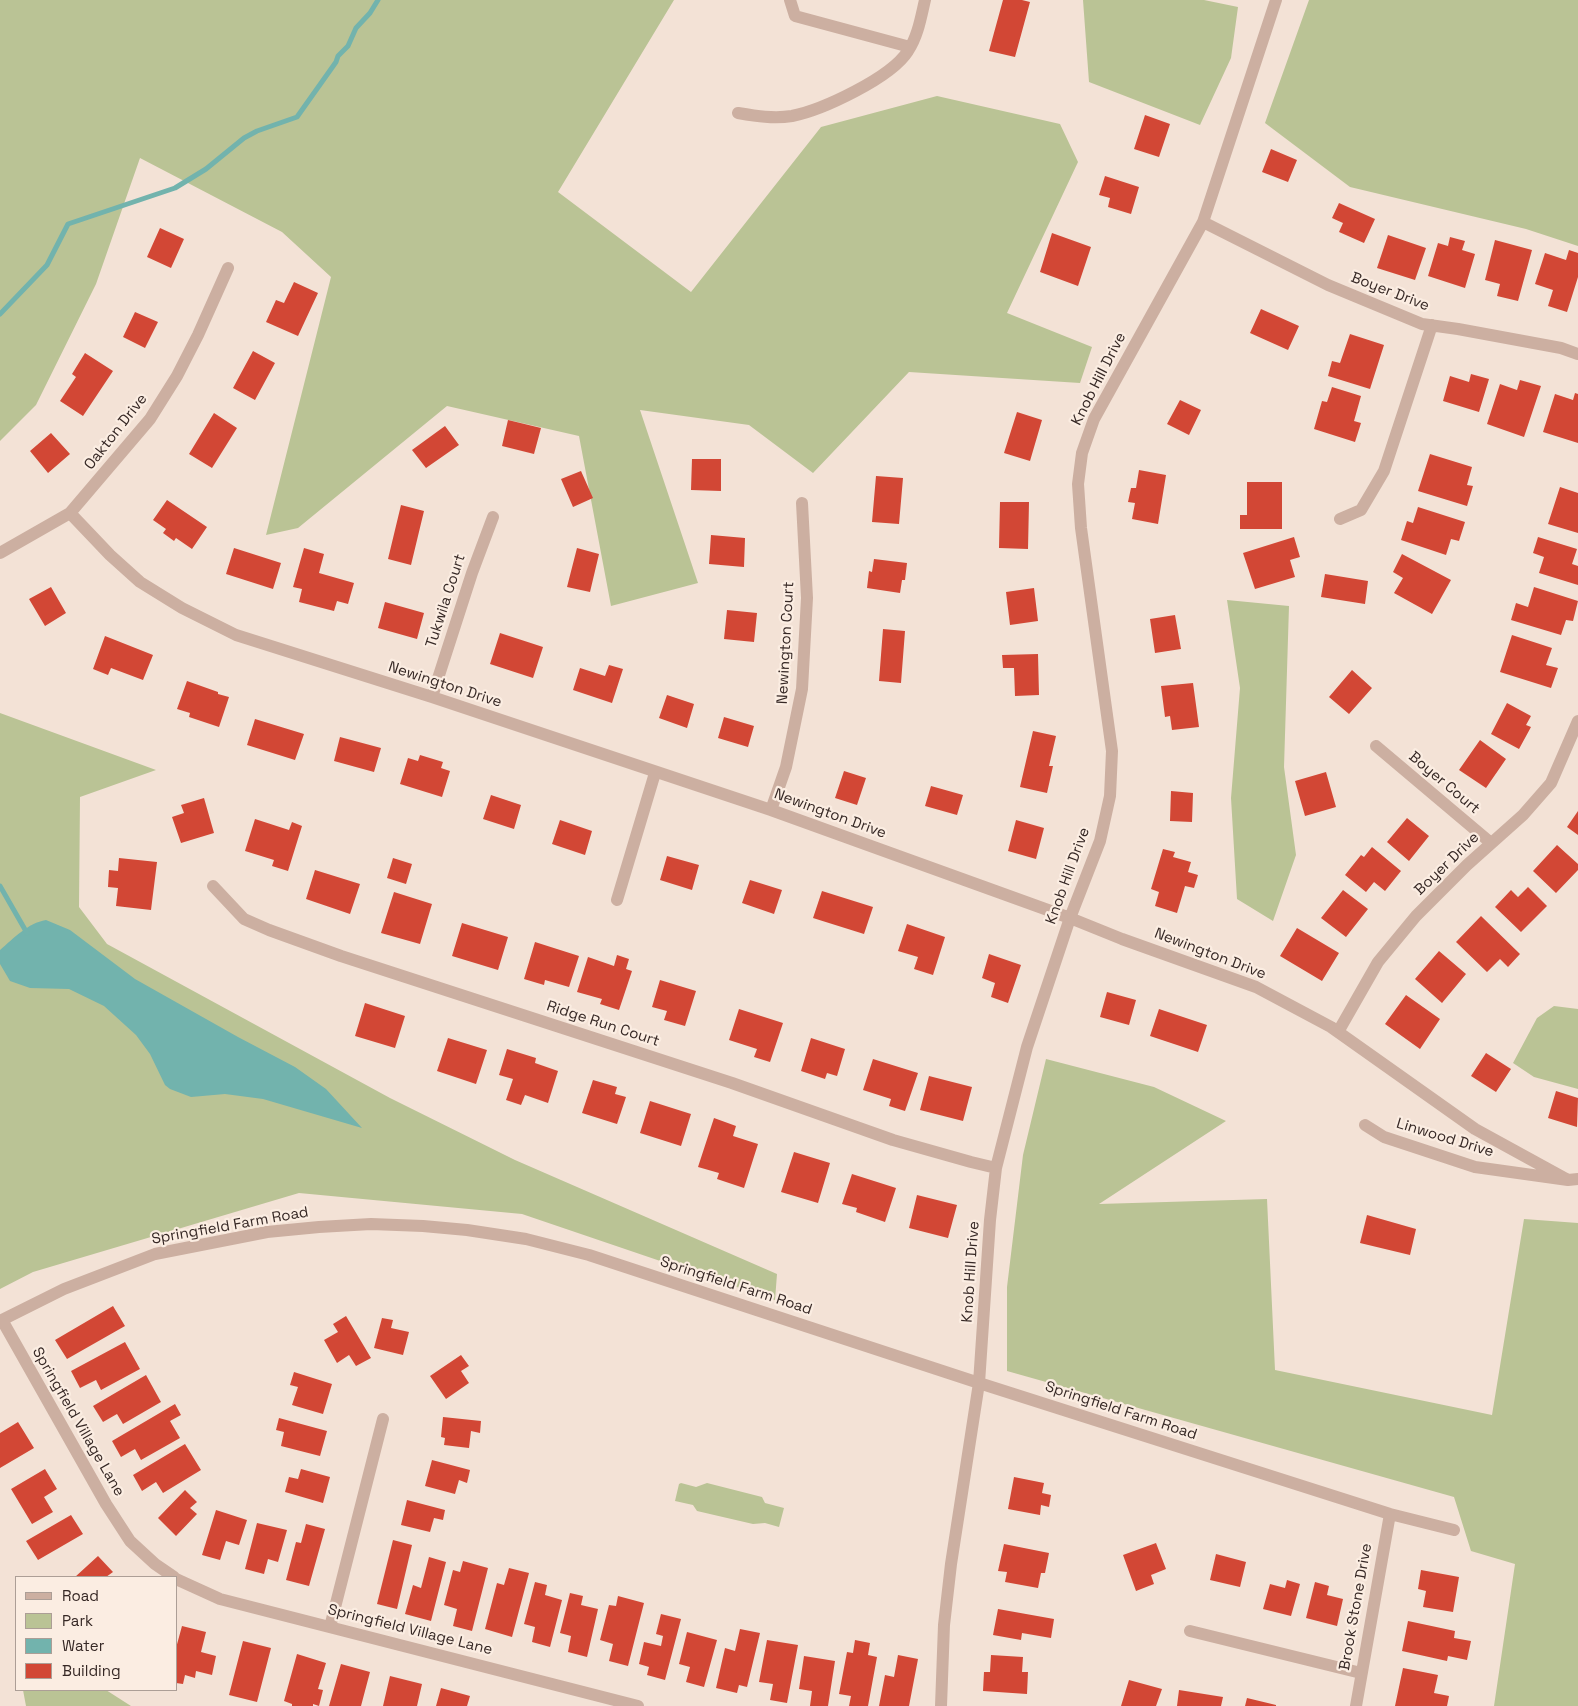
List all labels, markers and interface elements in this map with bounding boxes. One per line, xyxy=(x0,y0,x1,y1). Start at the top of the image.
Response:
street label: Boyer Drive xyxy=(1348,269,1432,315)
street label: Knob Hill Drive xyxy=(1068,330,1130,428)
street label: Oakton Drive xyxy=(81,390,151,474)
street label: Tukwila Court xyxy=(422,552,470,650)
street label: Newington Court xyxy=(774,581,798,705)
street label: Newington Drive xyxy=(386,658,504,712)
street label: Boyer Court xyxy=(1405,748,1483,818)
street label: Newington Drive xyxy=(771,785,889,843)
street label: Knob Hill Drive xyxy=(1042,825,1094,927)
street label: Boyer Drive xyxy=(1411,829,1483,899)
street label: Newington Drive xyxy=(1152,924,1268,984)
street label: Ridge Run Court xyxy=(544,997,662,1051)
street label: Linwood Drive xyxy=(1394,1115,1496,1161)
street label: Springfield Farm Road xyxy=(150,1203,310,1249)
street label: Knob Hill Drive xyxy=(958,1221,984,1323)
street label: Springfield Farm Road xyxy=(658,1253,814,1319)
street label: Springfield Village Lane xyxy=(28,1344,128,1500)
street label: Springfield Farm Road xyxy=(1043,1378,1199,1444)
street label: Brook Stone Drive xyxy=(1336,1542,1376,1672)
legend xyxy=(15,1576,178,1691)
text: Road xyxy=(62,1586,99,1605)
street label: Springfield Village Lane xyxy=(326,1601,494,1659)
text: Park xyxy=(62,1611,93,1630)
text: Water xyxy=(62,1636,104,1655)
text: Building xyxy=(62,1661,121,1680)

